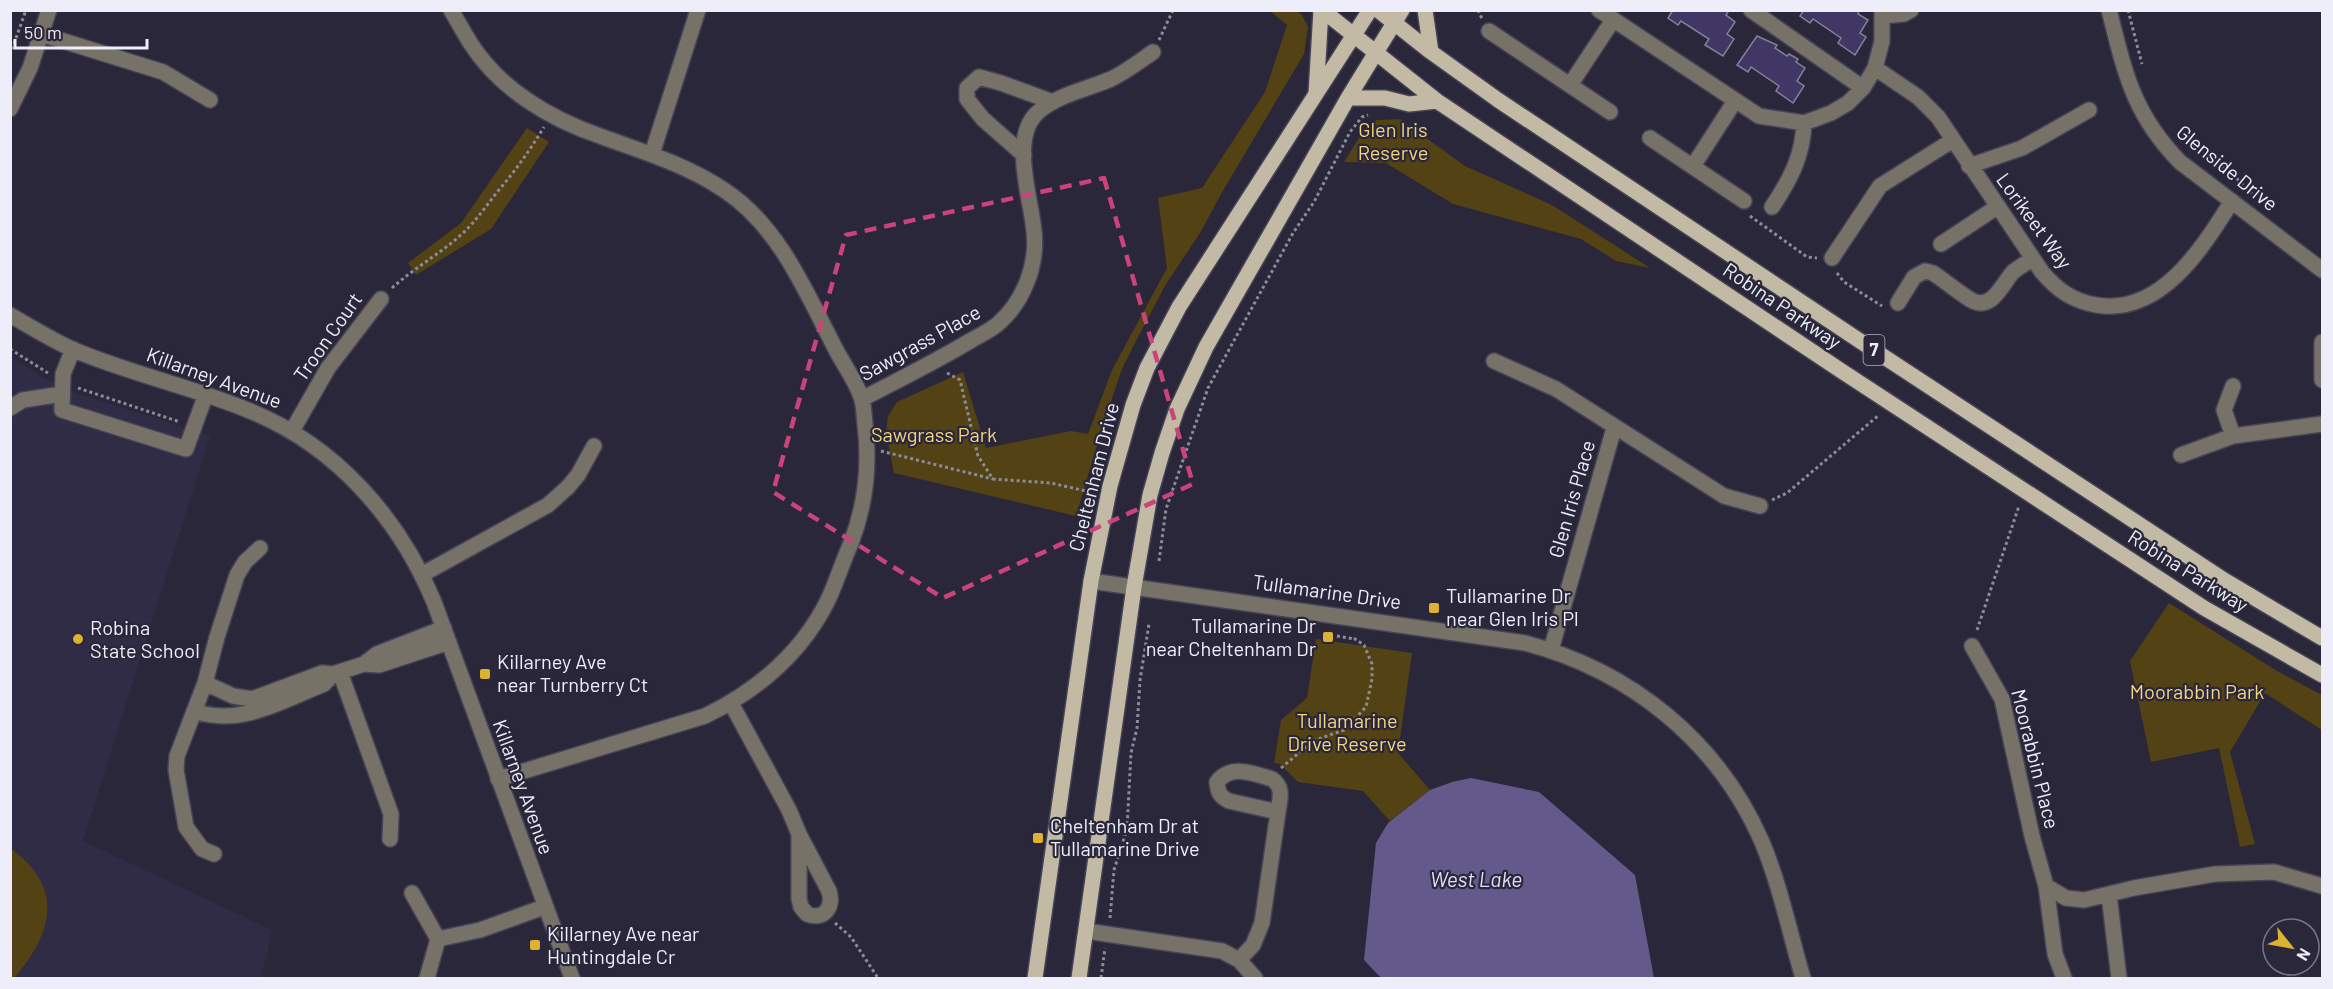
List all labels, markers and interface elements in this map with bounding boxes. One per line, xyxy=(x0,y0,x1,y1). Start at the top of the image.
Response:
scale bar xyxy=(15,12,147,50)
text: 50 m xyxy=(24,21,62,43)
park label: Glen Iris Reserve xyxy=(1358,117,1428,164)
street label: Glenside Drive xyxy=(2172,119,2283,215)
street label: Lorikeet Way xyxy=(1992,168,2078,273)
street label: Robina Parkway xyxy=(1719,257,1846,353)
street label: Troon Court xyxy=(288,287,366,385)
street label: Sawgrass Place xyxy=(855,299,984,385)
road number: 7 xyxy=(1864,335,1884,365)
street label: Killarney Avenue xyxy=(144,342,285,413)
street label: Cheltenham Drive xyxy=(1063,400,1123,554)
park label: Sawgrass Park xyxy=(871,422,997,446)
street label: Glen Iris Place xyxy=(1543,437,1599,560)
street label: Robina Parkway xyxy=(2124,524,2253,617)
street label: Tullamarine Drive xyxy=(1251,569,1403,613)
place label: Tullamarine Dr near Glen Iris Pl xyxy=(1446,583,1579,630)
marker: Tullamarine Dr near Glen Iris Pl xyxy=(1427,601,1441,615)
place label: Tullamarine Dr near Cheltenham Dr xyxy=(1146,613,1316,660)
place label: Robina State School xyxy=(90,615,200,662)
marker: Tullamarine Dr near Cheltenham Dr xyxy=(1321,630,1335,644)
marker: Robina State School xyxy=(71,632,85,646)
place label: Killarney Ave near Turnberry Ct xyxy=(497,649,648,696)
marker: Killarney Ave near Turnberry Ct xyxy=(478,667,492,681)
park label: Moorabbin Park xyxy=(2130,679,2264,703)
street label: Moorabbin Place xyxy=(2007,687,2065,831)
park label: Tullamarine Drive Reserve xyxy=(1287,708,1407,755)
street label: Killarney Avenue xyxy=(488,716,559,857)
place label: Cheltenham Dr at Tullamarine Drive xyxy=(1050,813,1200,860)
marker: Cheltenham Dr at Tullamarine Drive xyxy=(1031,831,1045,845)
water label: West Lake xyxy=(1430,866,1522,891)
north arrow xyxy=(2261,917,2321,977)
place label: Killarney Ave near Huntingdale Cr xyxy=(547,921,699,968)
marker: Killarney Ave near Huntingdale Cr xyxy=(528,938,542,952)
text: N xyxy=(2293,946,2315,964)

